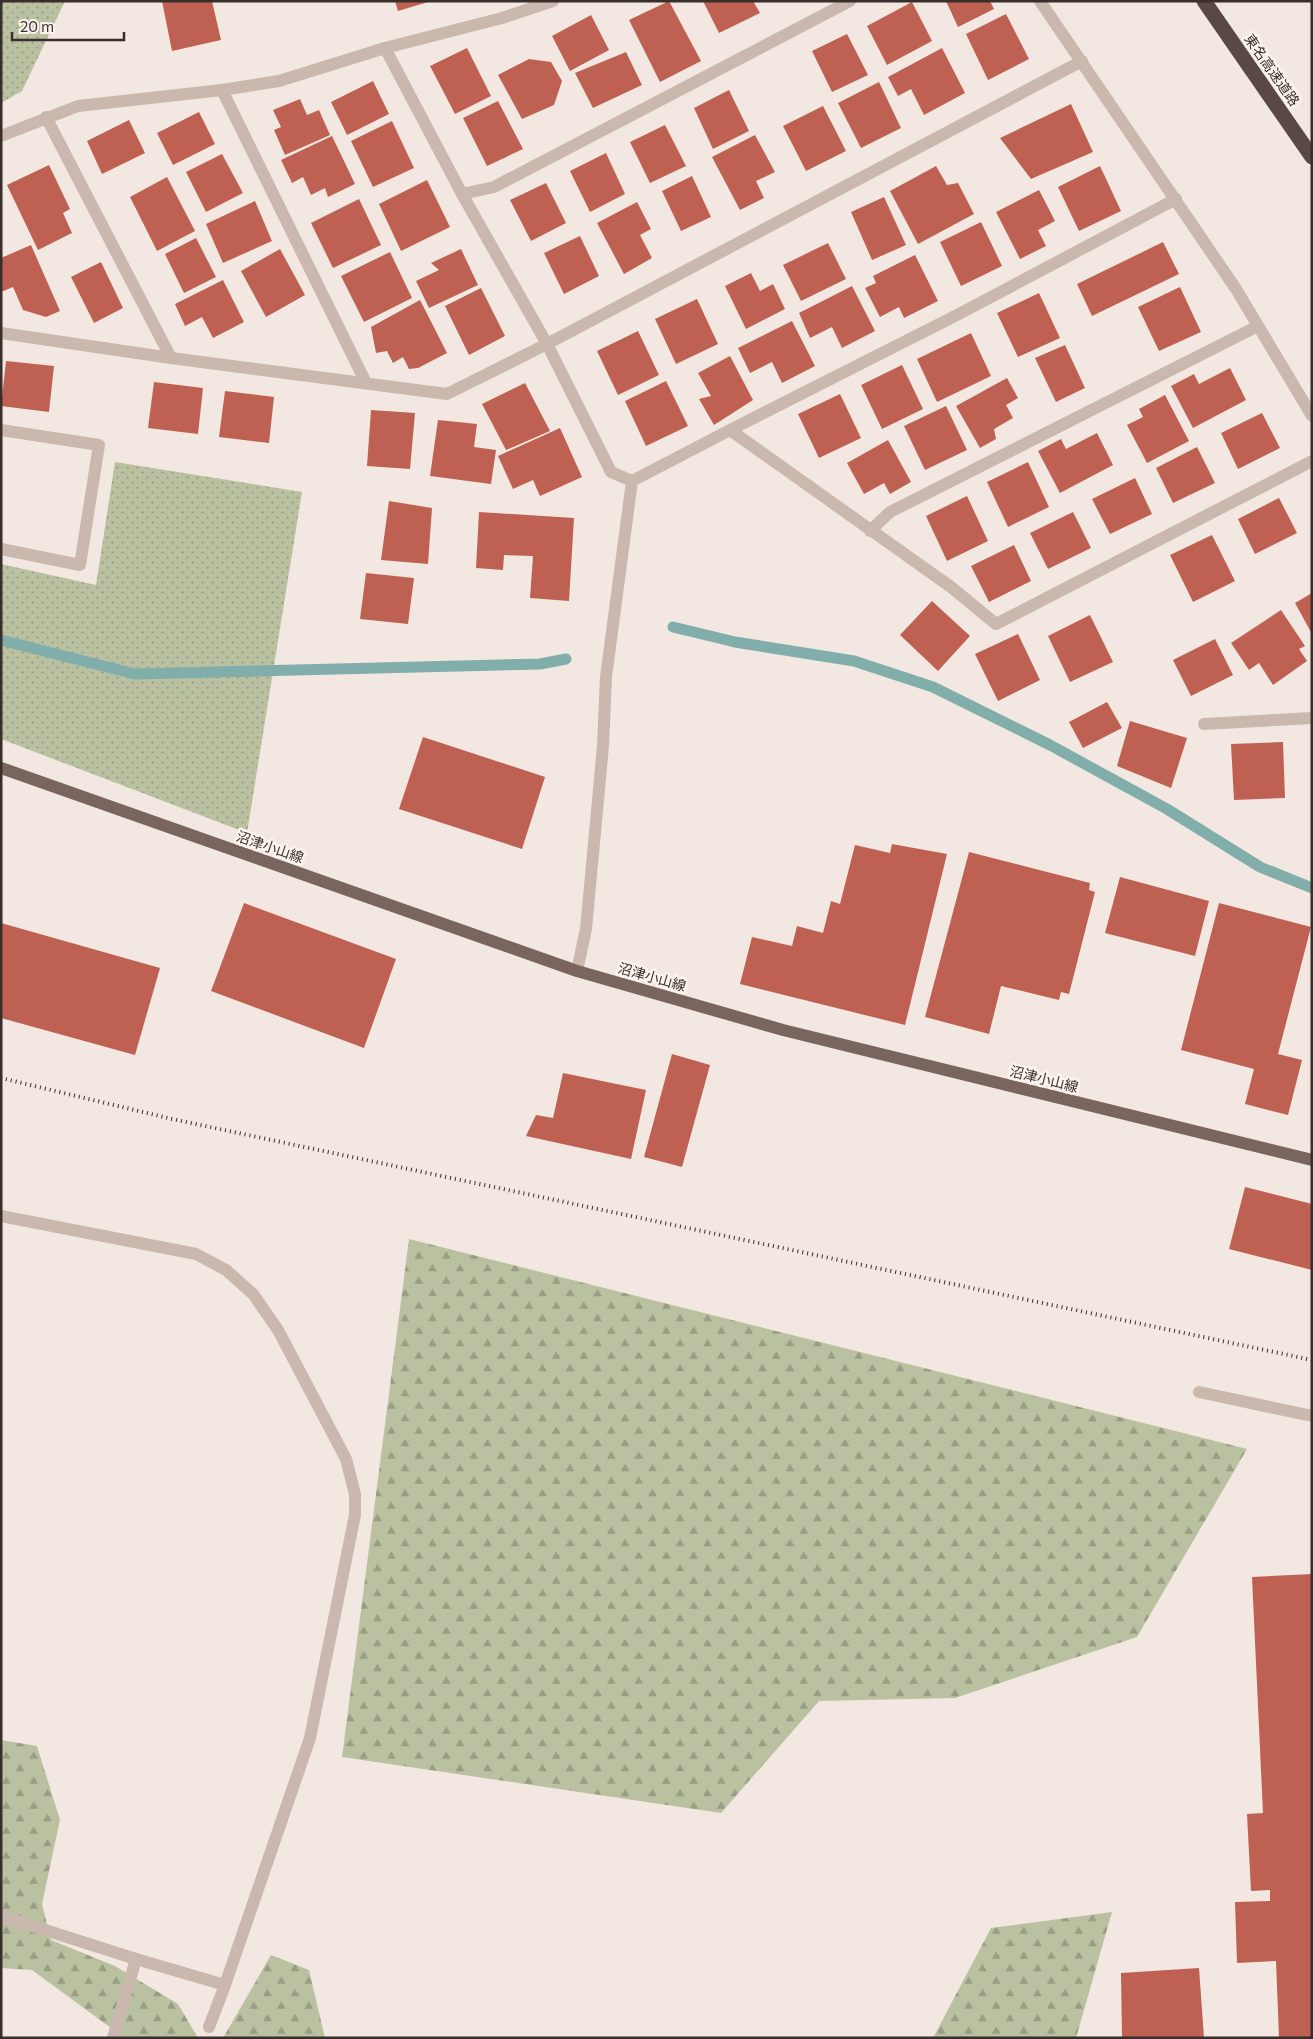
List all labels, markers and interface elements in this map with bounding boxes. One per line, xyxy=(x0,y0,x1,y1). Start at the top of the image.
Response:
scale bar xyxy=(12,10,125,42)
text: 20 m xyxy=(20,17,54,35)
street label: 東名高速道路 xyxy=(1241,30,1303,109)
street label: 沼津小山線 xyxy=(234,827,306,866)
street label: 沼津小山線 xyxy=(616,959,688,994)
street label: 沼津小山線 xyxy=(1008,1062,1080,1095)

